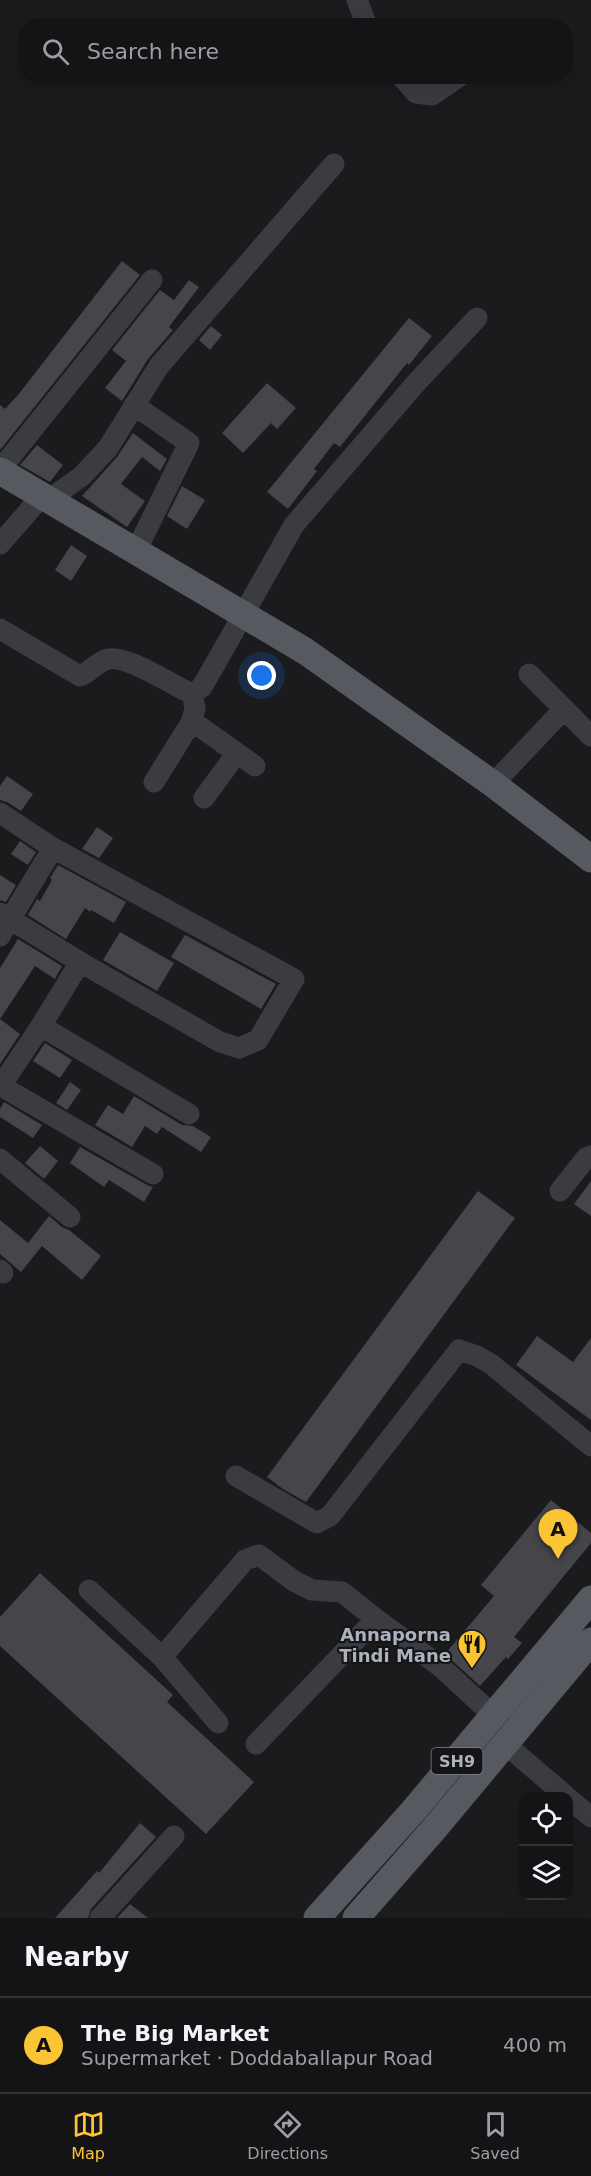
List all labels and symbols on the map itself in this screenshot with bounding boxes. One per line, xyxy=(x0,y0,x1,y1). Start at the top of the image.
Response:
your location xyxy=(247,661,276,690)
pin: A xyxy=(538,1510,578,1559)
place label: Annaporna Tindi Mane xyxy=(339,1624,451,1666)
restaurant icon: Annaporna Tindi Mane xyxy=(456,1628,488,1670)
road number: SH9 xyxy=(432,1748,482,1774)

